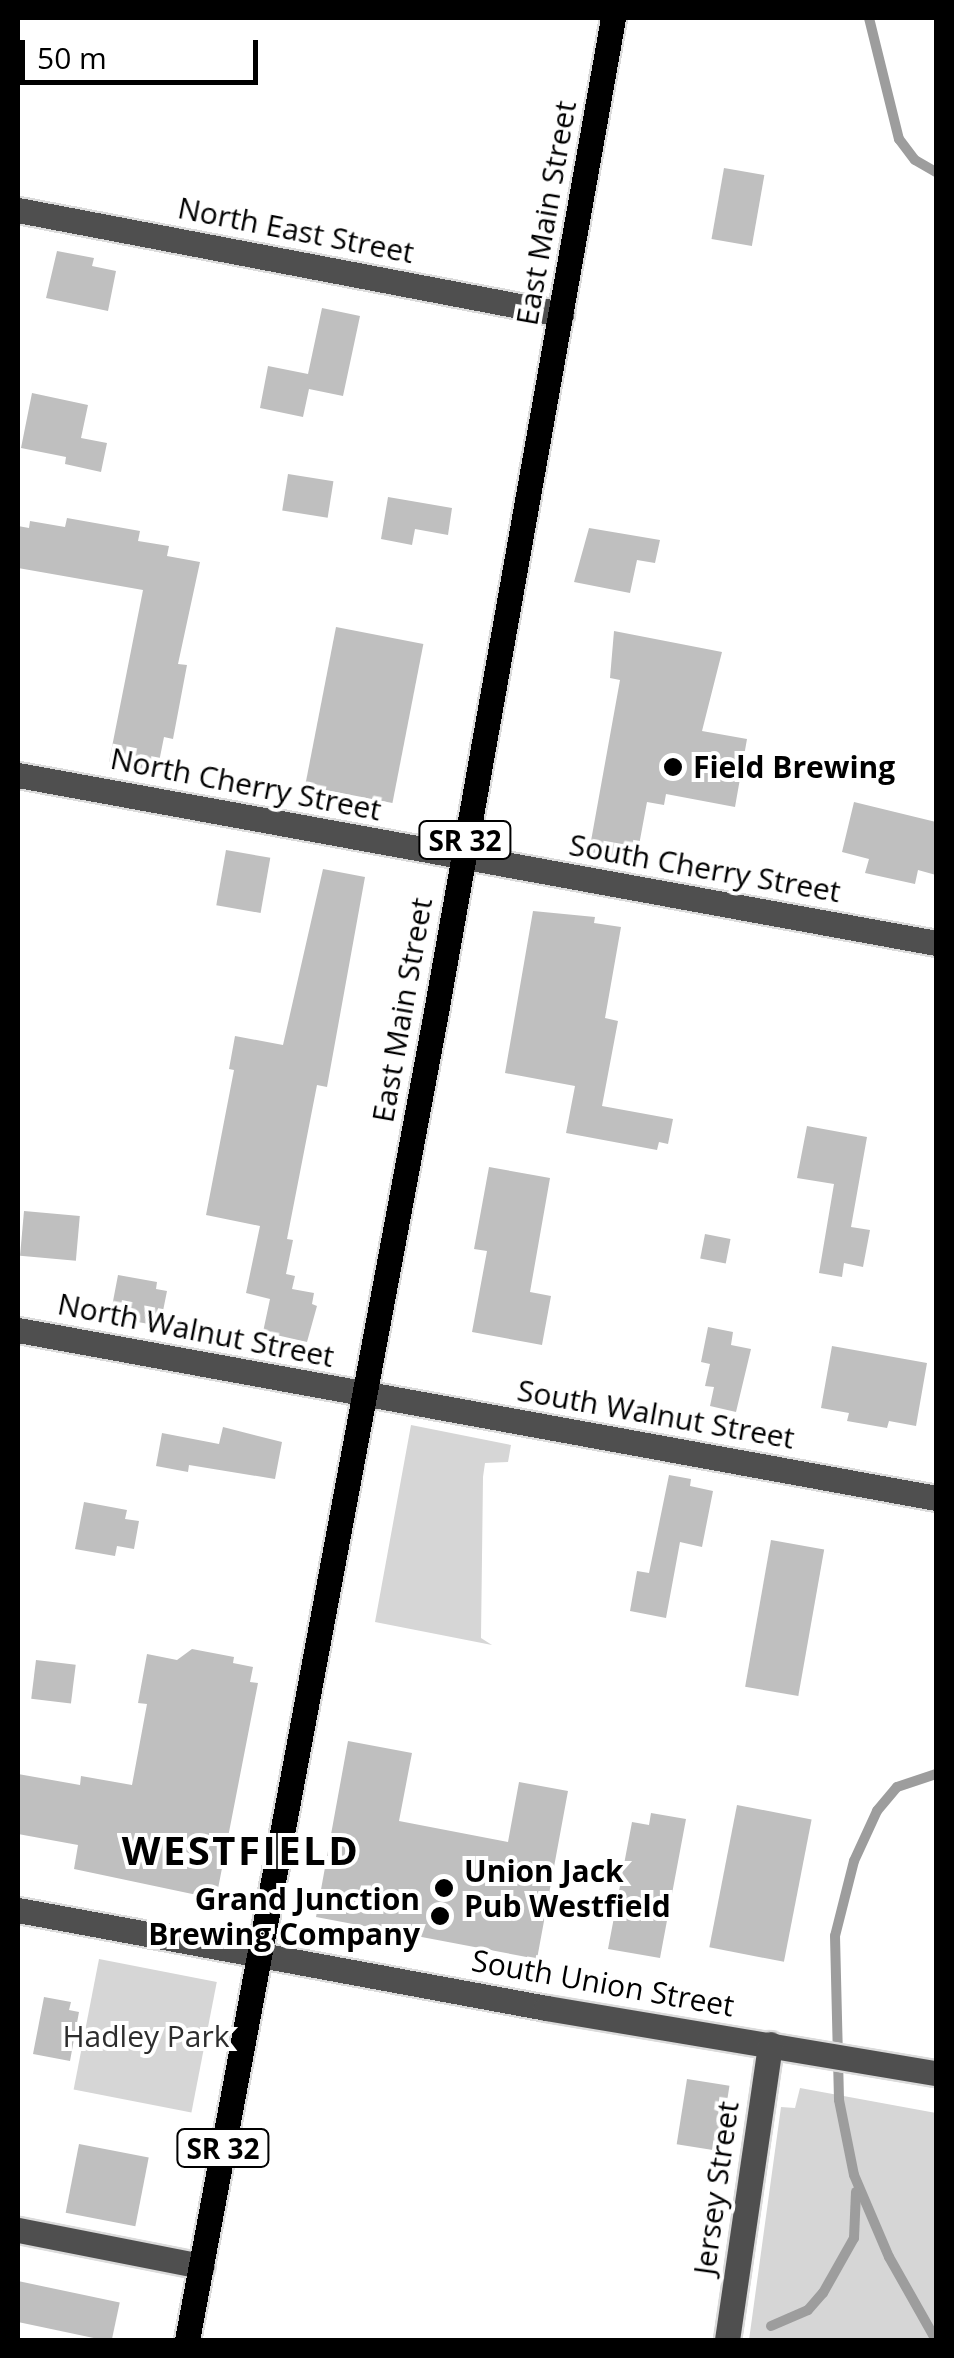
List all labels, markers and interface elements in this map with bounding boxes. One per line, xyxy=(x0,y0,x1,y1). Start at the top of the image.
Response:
scale bar xyxy=(25,20,262,82)
text: 50 m xyxy=(37,37,107,78)
street label: East Main Street xyxy=(509,98,583,328)
street label: North East Street xyxy=(175,189,417,271)
street label: North Cherry Street xyxy=(108,740,384,828)
place label: Field Brewing xyxy=(693,749,895,785)
marker: Field Brewing xyxy=(662,756,684,778)
road number: SR 32 xyxy=(418,817,512,863)
street label: South Cherry Street xyxy=(566,826,844,910)
street label: East Main Street xyxy=(365,895,439,1125)
street label: North Walnut Street xyxy=(55,1286,337,1374)
street label: South Walnut Street xyxy=(515,1372,797,1456)
district label: WESTFIELD xyxy=(122,1826,360,1874)
place label: Union Jack Pub Westfield xyxy=(464,1853,671,1924)
marker: Union Jack Pub Westfield xyxy=(433,1877,455,1899)
place label: Grand Junction Brewing Company xyxy=(148,1881,420,1952)
marker: Grand Junction Brewing Company xyxy=(429,1905,451,1927)
street label: South Union Street xyxy=(469,1942,737,2024)
park label: Hadley Park xyxy=(62,2018,230,2054)
street label: Jersey Street xyxy=(686,2099,746,2277)
road number: SR 32 xyxy=(176,2125,270,2171)

